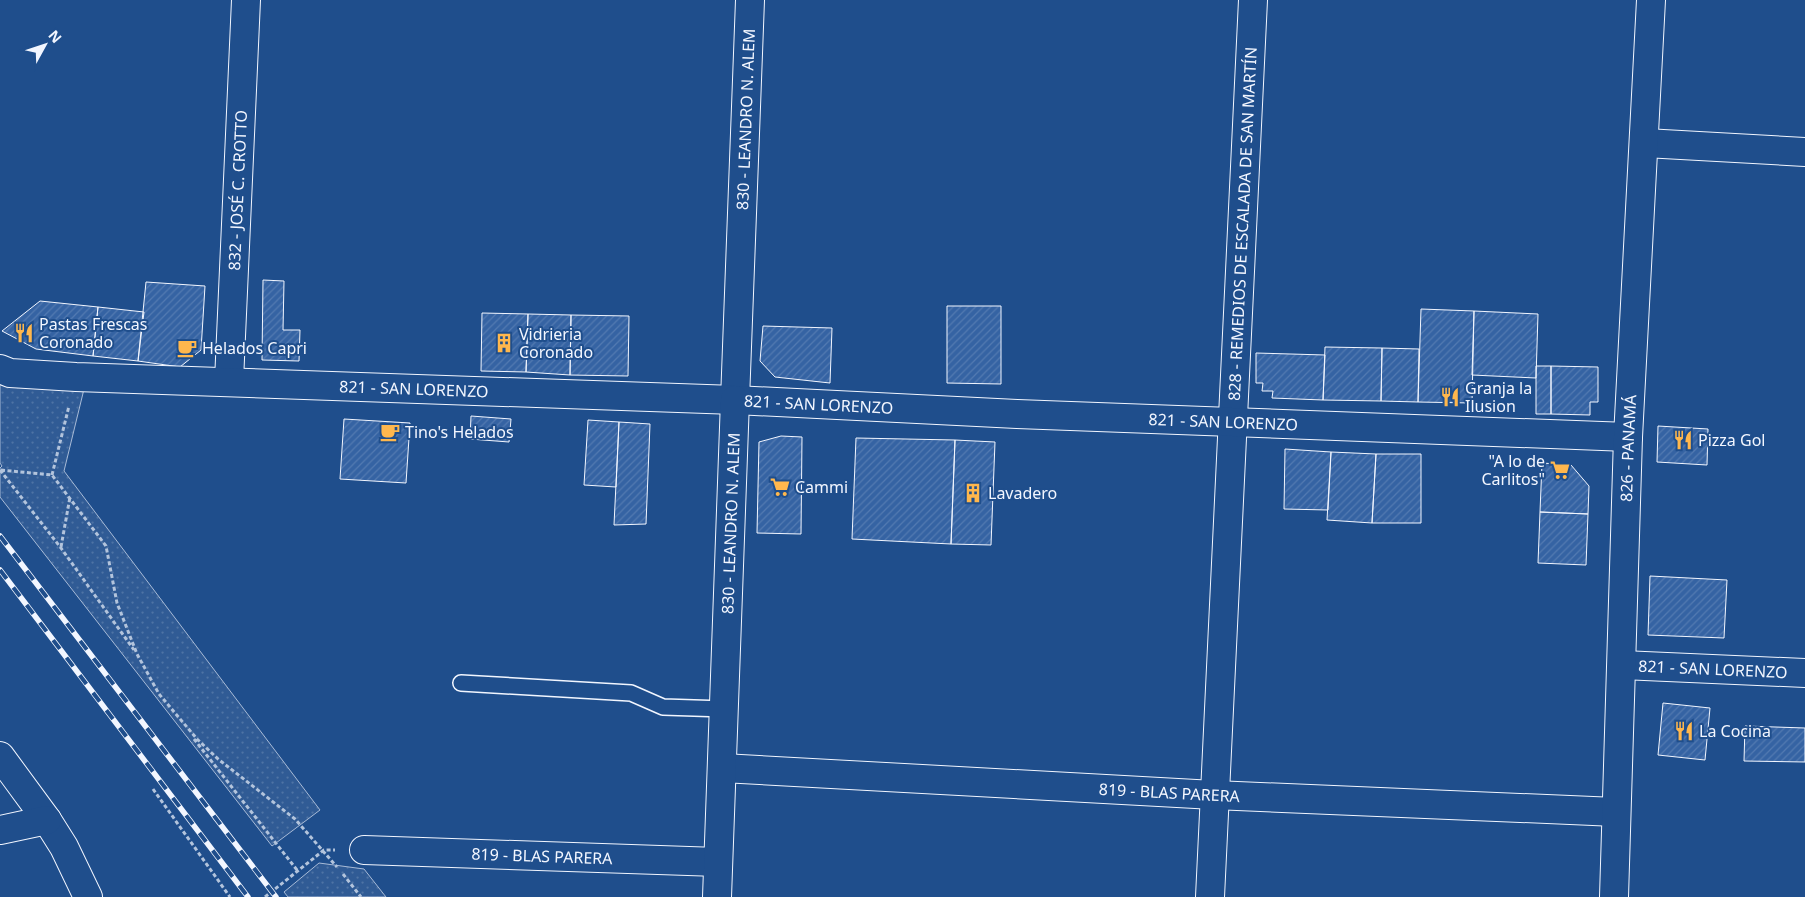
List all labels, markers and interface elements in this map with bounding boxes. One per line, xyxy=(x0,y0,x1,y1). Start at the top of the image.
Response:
north arrow xyxy=(20,20,70,70)
text: N xyxy=(44,26,66,47)
street label: 830 - LEANDRO N. ALEM xyxy=(731,28,760,210)
street label: 828 - REMEDIOS DE ESCALADA DE SAN MARTÍN xyxy=(1223,46,1262,401)
street label: 832 - JOSÉ C. CROTTO xyxy=(223,109,252,271)
place label: Pastas Frescas Coronado xyxy=(39,313,148,353)
restaurant icon: Pastas Frescas Coronado xyxy=(13,322,35,344)
place label: Vidrieria Coronado xyxy=(519,323,593,363)
building icon: Vidrieria Coronado xyxy=(493,332,515,354)
cafe icon: Helados Capri xyxy=(176,337,198,359)
place label: Helados Capri xyxy=(202,337,307,359)
street label: 821 - SAN LORENZO xyxy=(339,375,489,402)
place label: Granja la Ilusion xyxy=(1465,377,1532,417)
restaurant icon: Granja la Ilusion xyxy=(1439,386,1461,408)
street label: 821 - SAN LORENZO xyxy=(743,389,894,419)
street label: 826 - PANAMÁ xyxy=(1615,393,1641,502)
street label: 821 - SAN LORENZO xyxy=(1148,408,1298,436)
cafe icon: Tino's Helados xyxy=(379,421,401,443)
place label: Tino's Helados xyxy=(405,421,514,443)
restaurant icon: Pizza Gol xyxy=(1672,429,1694,451)
place label: Pizza Gol xyxy=(1698,429,1765,451)
street label: 830 - LEANDRO N. ALEM xyxy=(716,432,745,614)
place label: "A lo de Carlitos" xyxy=(1481,450,1545,490)
supermarket icon: "A lo de Carlitos" xyxy=(1549,459,1571,481)
supermarket icon: Cammi xyxy=(769,476,791,498)
place label: Cammi xyxy=(795,476,848,498)
building icon: Lavadero xyxy=(962,482,984,504)
place label: Lavadero xyxy=(988,482,1057,504)
street label: 821 - SAN LORENZO xyxy=(1638,655,1788,683)
restaurant icon: La Cocina xyxy=(1673,720,1695,742)
place label: La Cocina xyxy=(1699,720,1771,742)
street label: 819 - BLAS PARERA xyxy=(1098,778,1241,807)
street label: 819 - BLAS PARERA xyxy=(471,843,614,869)

